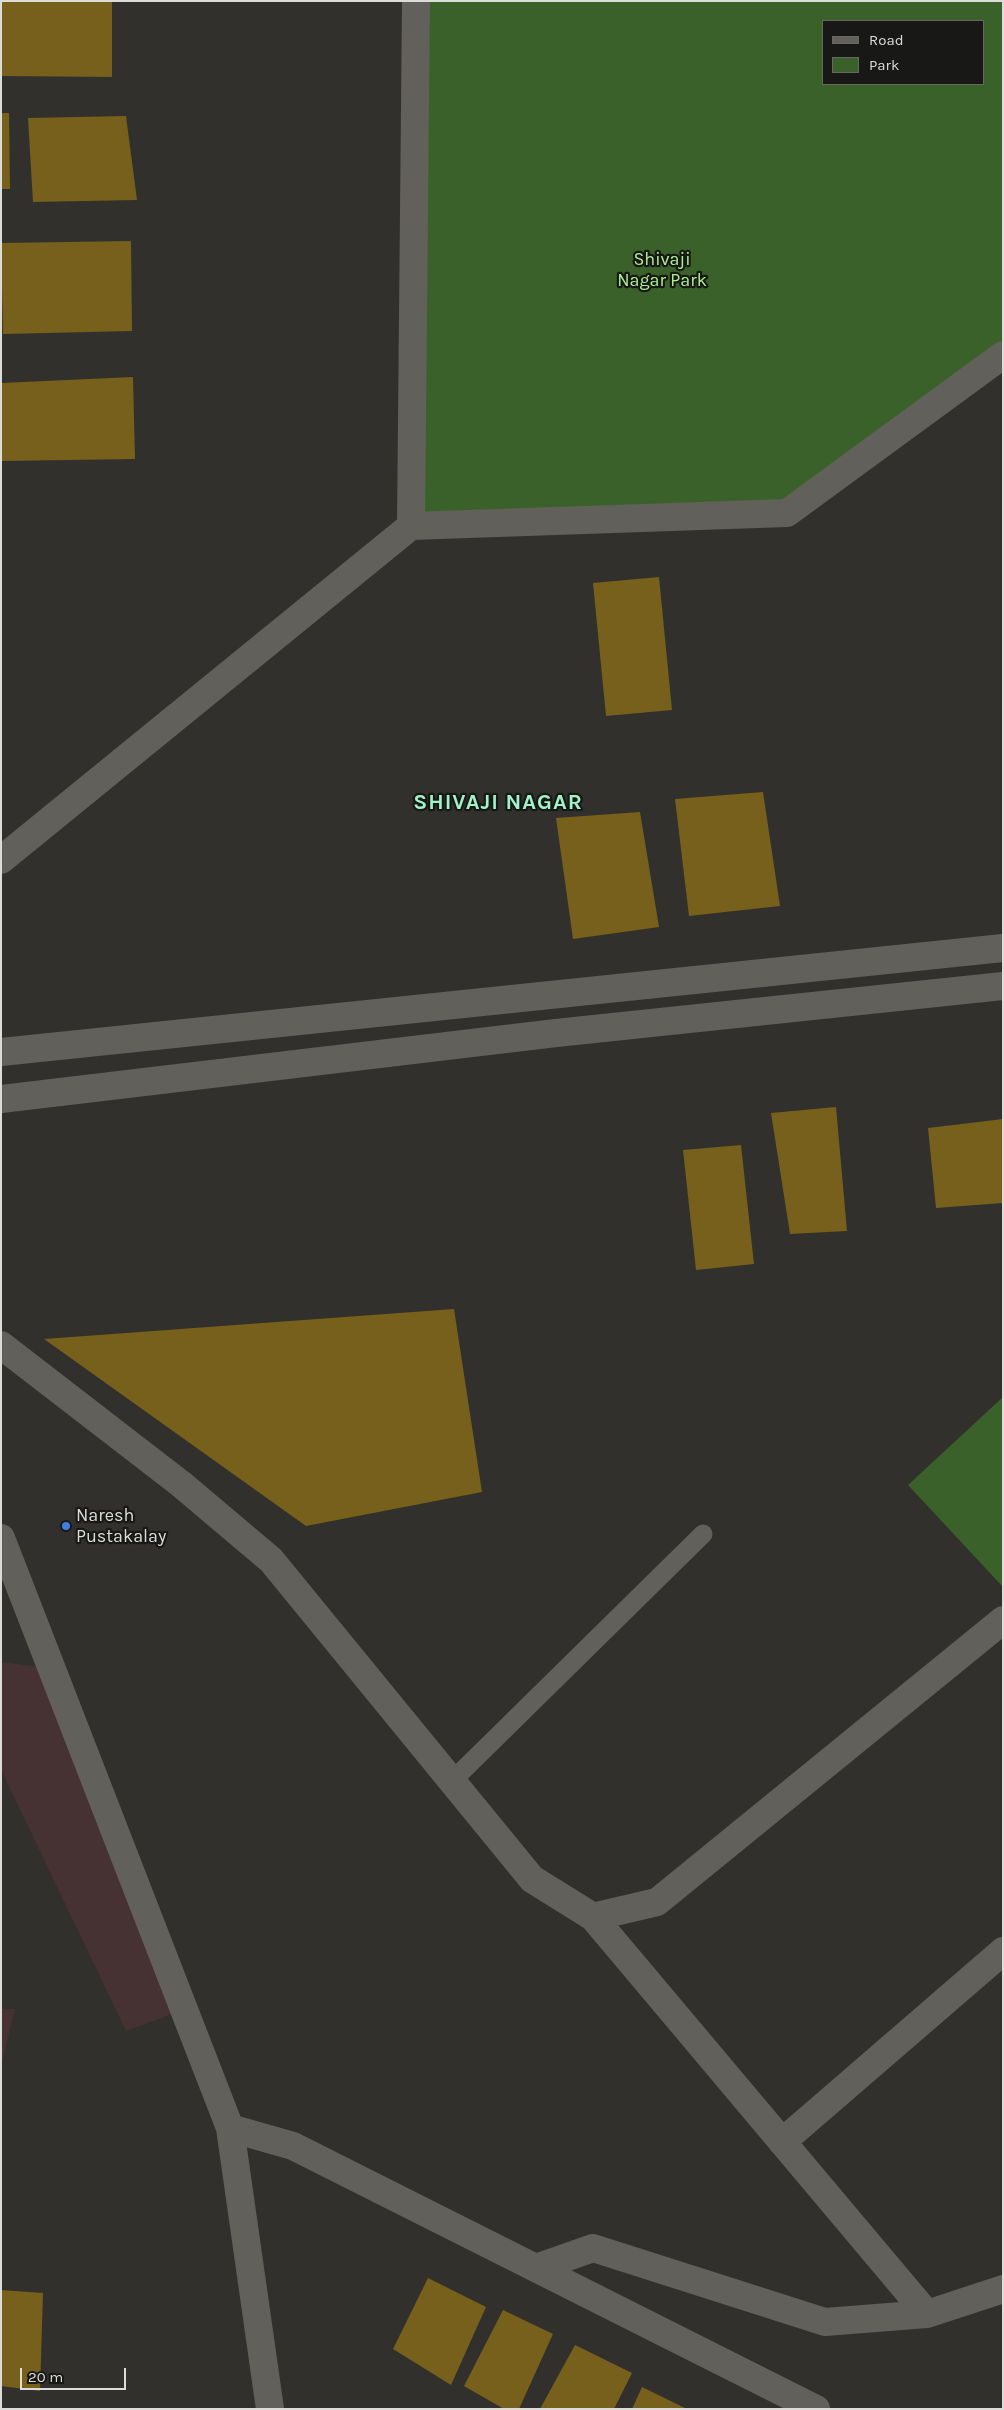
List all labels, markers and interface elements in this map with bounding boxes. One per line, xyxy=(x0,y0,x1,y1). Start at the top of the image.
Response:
legend xyxy=(822,20,984,85)
text: Road xyxy=(869,31,904,49)
text: Park xyxy=(869,56,899,74)
park label: Shivaji Nagar Park xyxy=(617,249,707,292)
district label: SHIVAJI NAGAR xyxy=(412,790,584,816)
place label: Naresh Pustakalay xyxy=(76,1505,166,1548)
marker: Naresh Pustakalay xyxy=(60,1520,72,1532)
scale bar xyxy=(22,2358,129,2390)
text: 20 m xyxy=(28,2368,63,2386)

